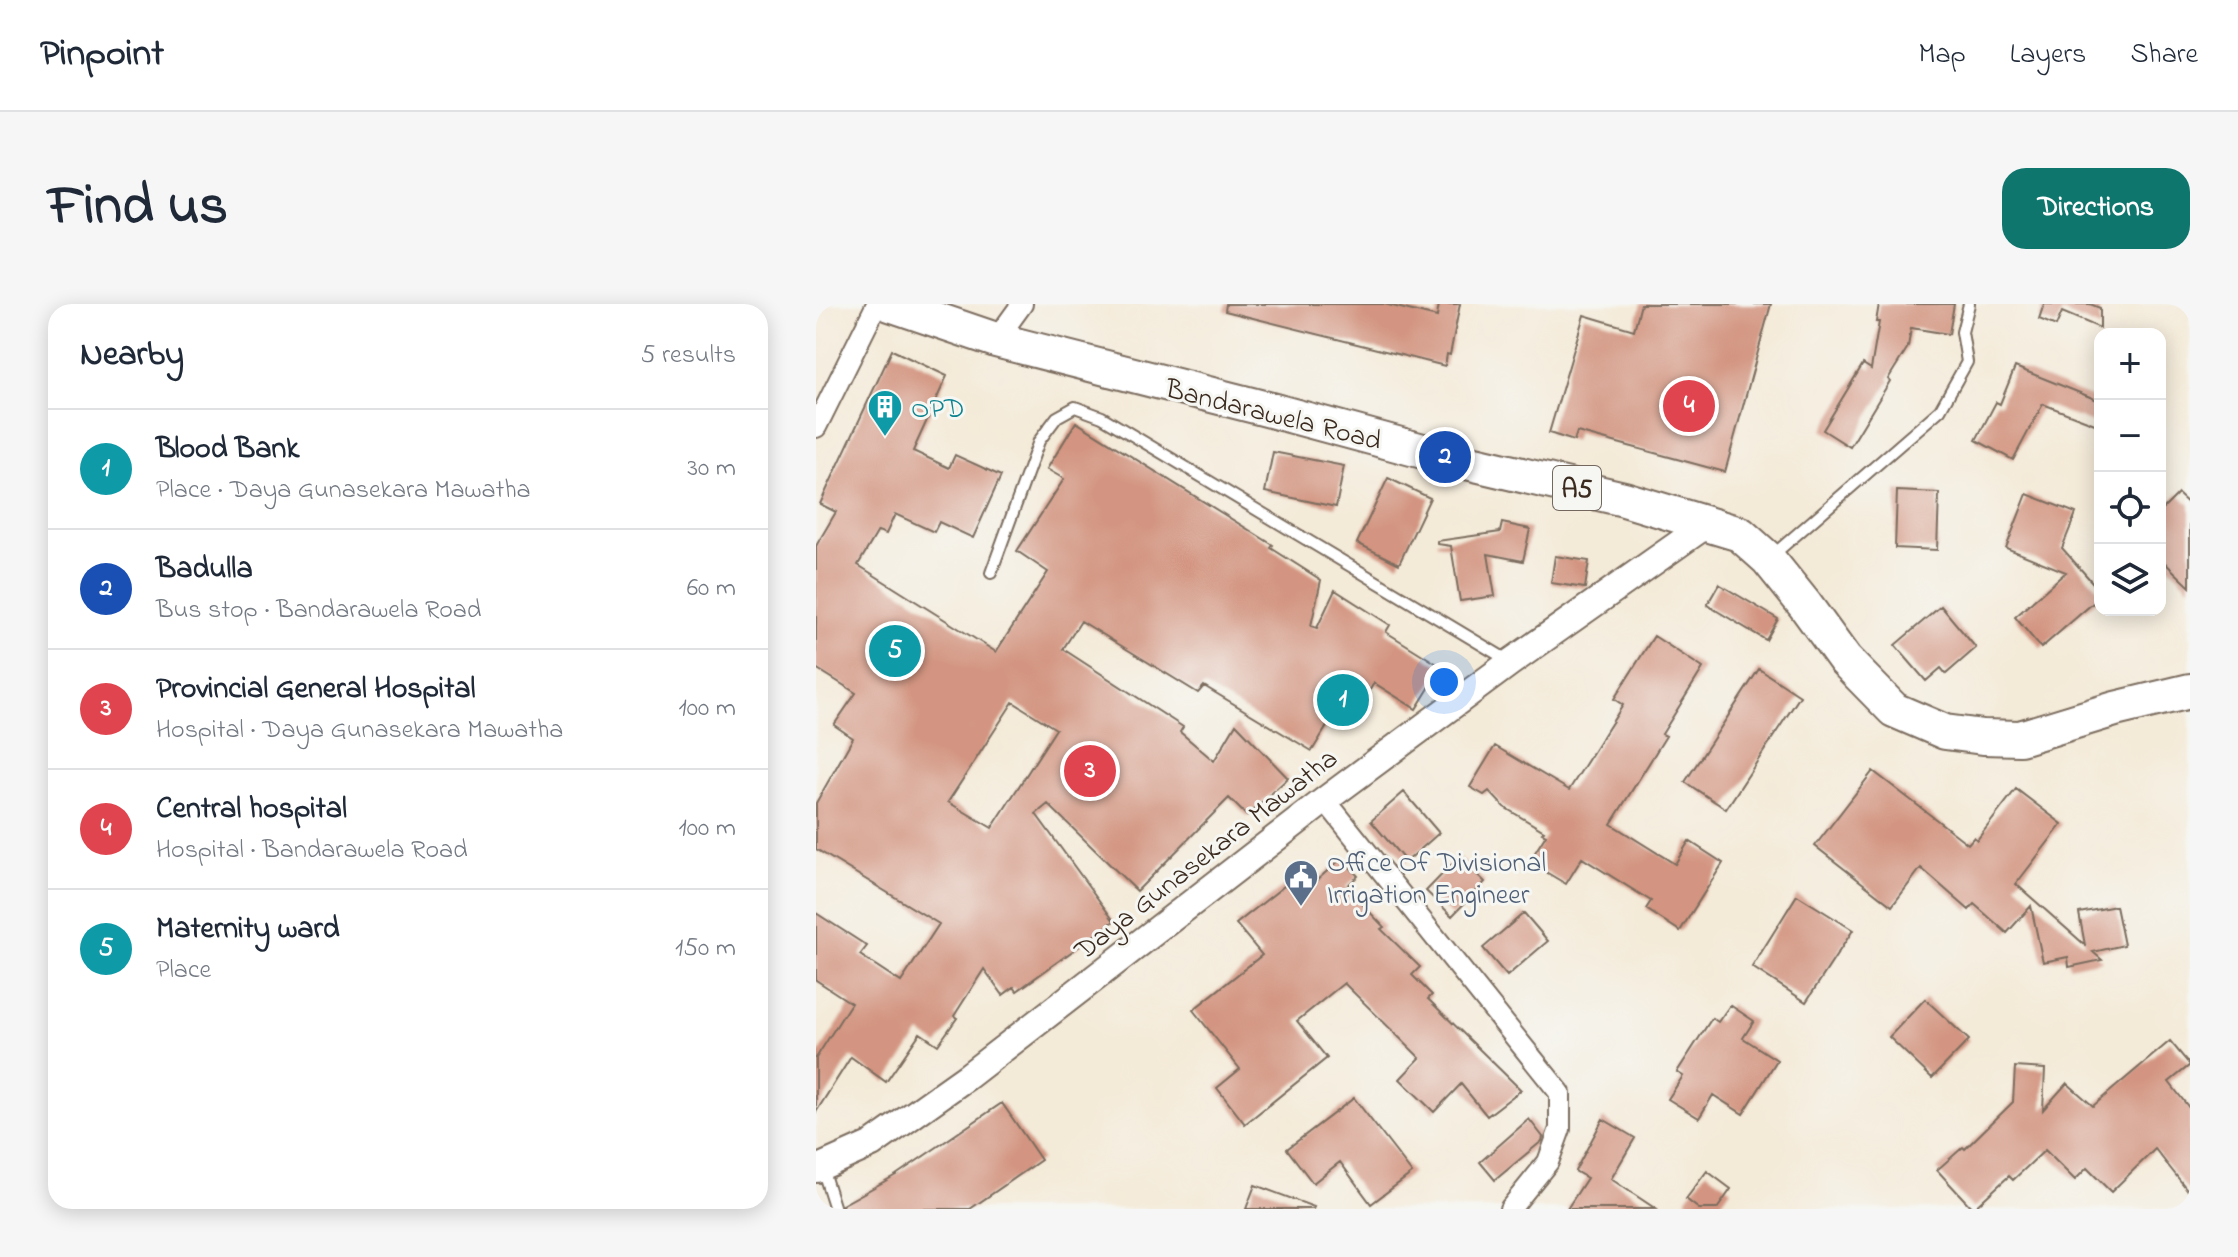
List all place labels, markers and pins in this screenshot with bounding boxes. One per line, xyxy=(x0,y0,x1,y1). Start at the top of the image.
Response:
pin: 4 xyxy=(1663,376,1715,436)
building icon: OPD xyxy=(866,388,904,438)
place label: OPD xyxy=(911,390,964,431)
pin: 2 xyxy=(1419,427,1471,487)
pin: 5 xyxy=(869,621,921,681)
pin: 1 xyxy=(1317,670,1369,730)
pin: 3 xyxy=(1064,741,1116,801)
place label: Office Of Divisional Irrigation Engineer xyxy=(1327,844,1546,917)
public building icon: Office Of Divisional Irrigation Engineer xyxy=(1282,858,1320,908)

